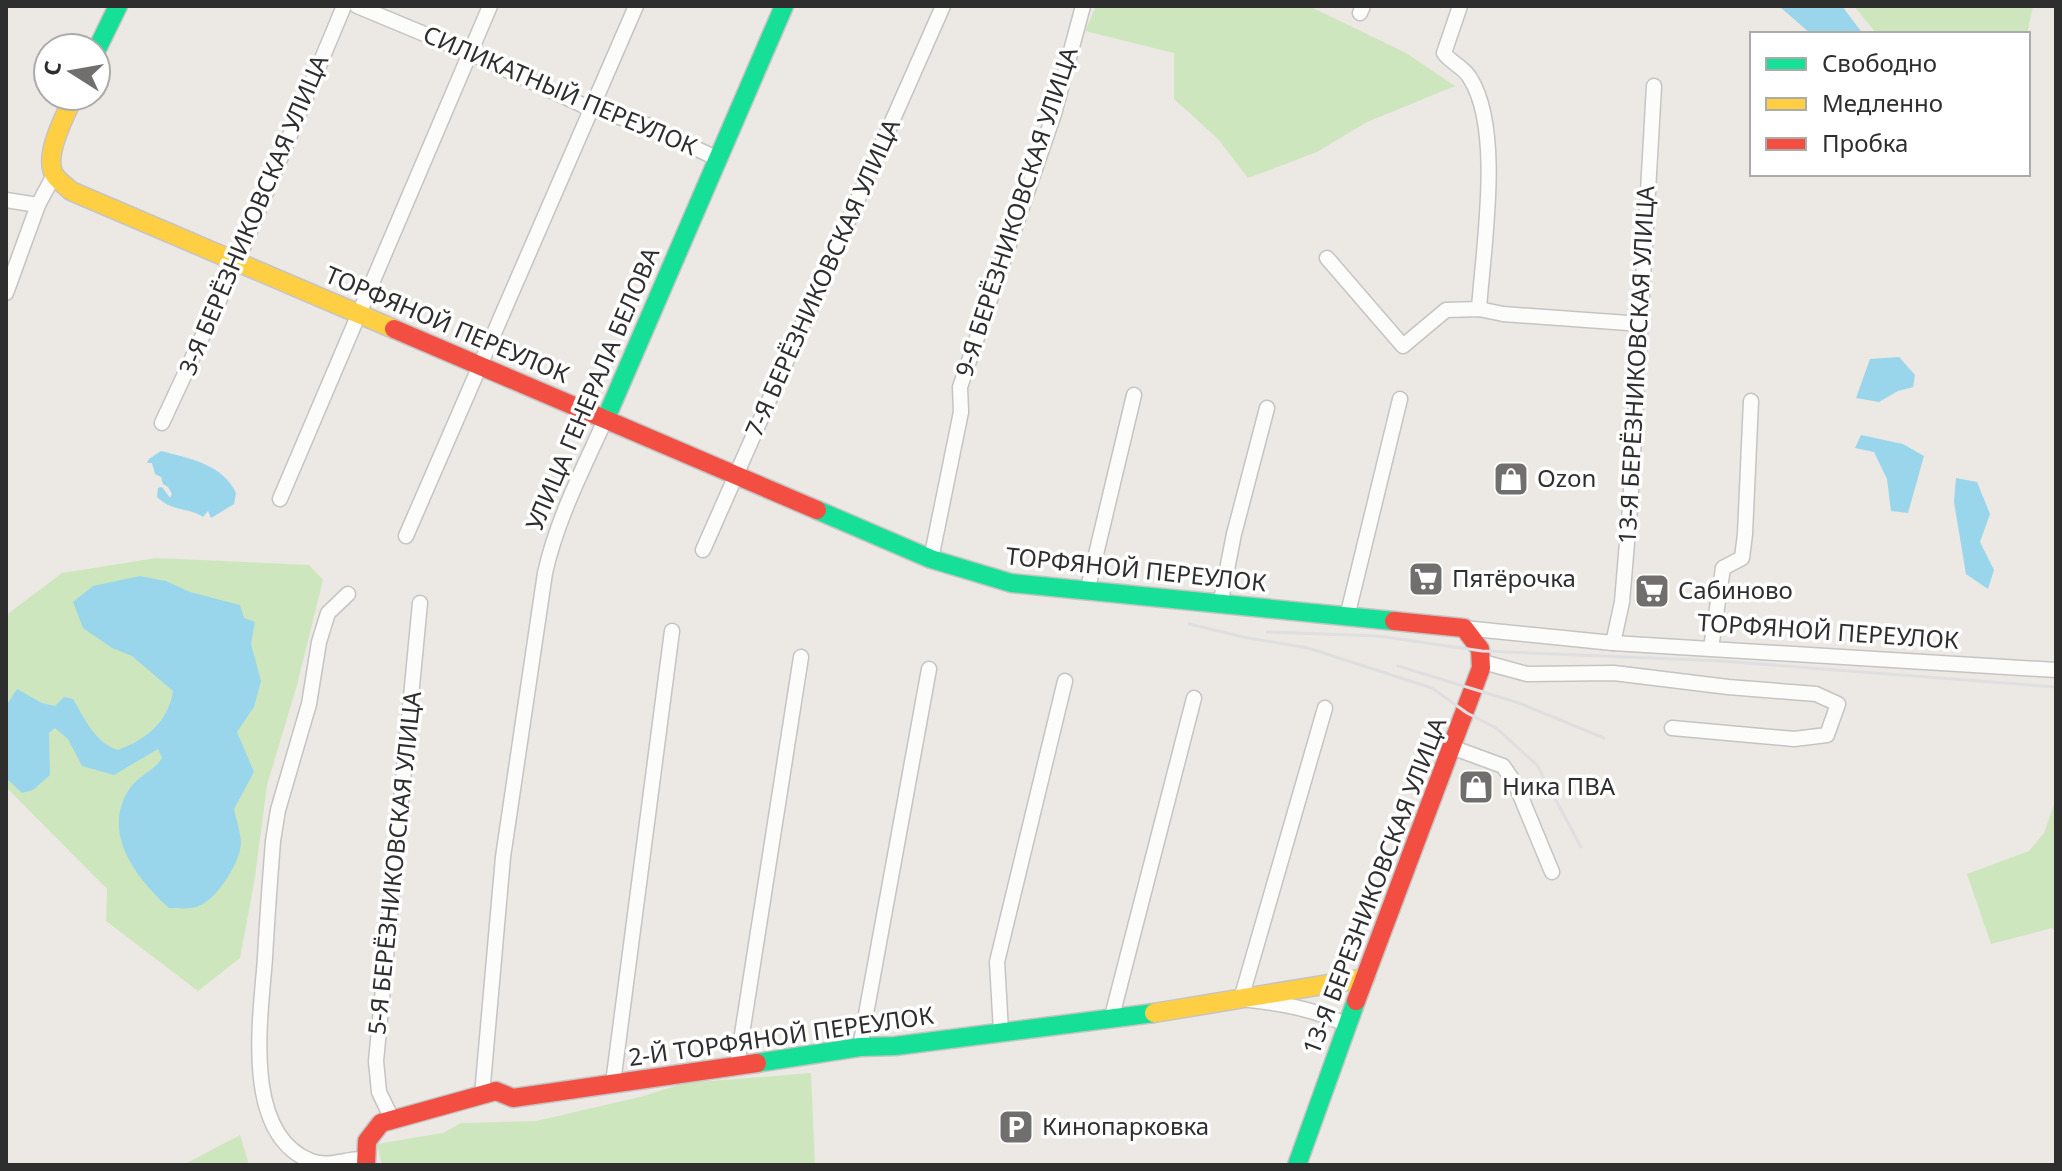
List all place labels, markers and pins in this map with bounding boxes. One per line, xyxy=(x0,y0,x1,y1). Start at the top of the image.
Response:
shop icon: Ozon xyxy=(1492,460,1530,498)
place label: Ozon xyxy=(1537,461,1596,494)
supermarket icon: Пятёрочка xyxy=(1407,560,1445,598)
place label: Пятёрочка xyxy=(1452,561,1576,594)
supermarket icon: Сабиново xyxy=(1633,572,1671,610)
place label: Сабиново xyxy=(1678,573,1793,606)
shop icon: Ника ПВА xyxy=(1457,768,1495,806)
place label: Ника ПВА xyxy=(1502,769,1616,802)
parking icon: Кинопарковка xyxy=(997,1108,1035,1146)
place label: Кинопарковка xyxy=(1042,1109,1209,1142)

